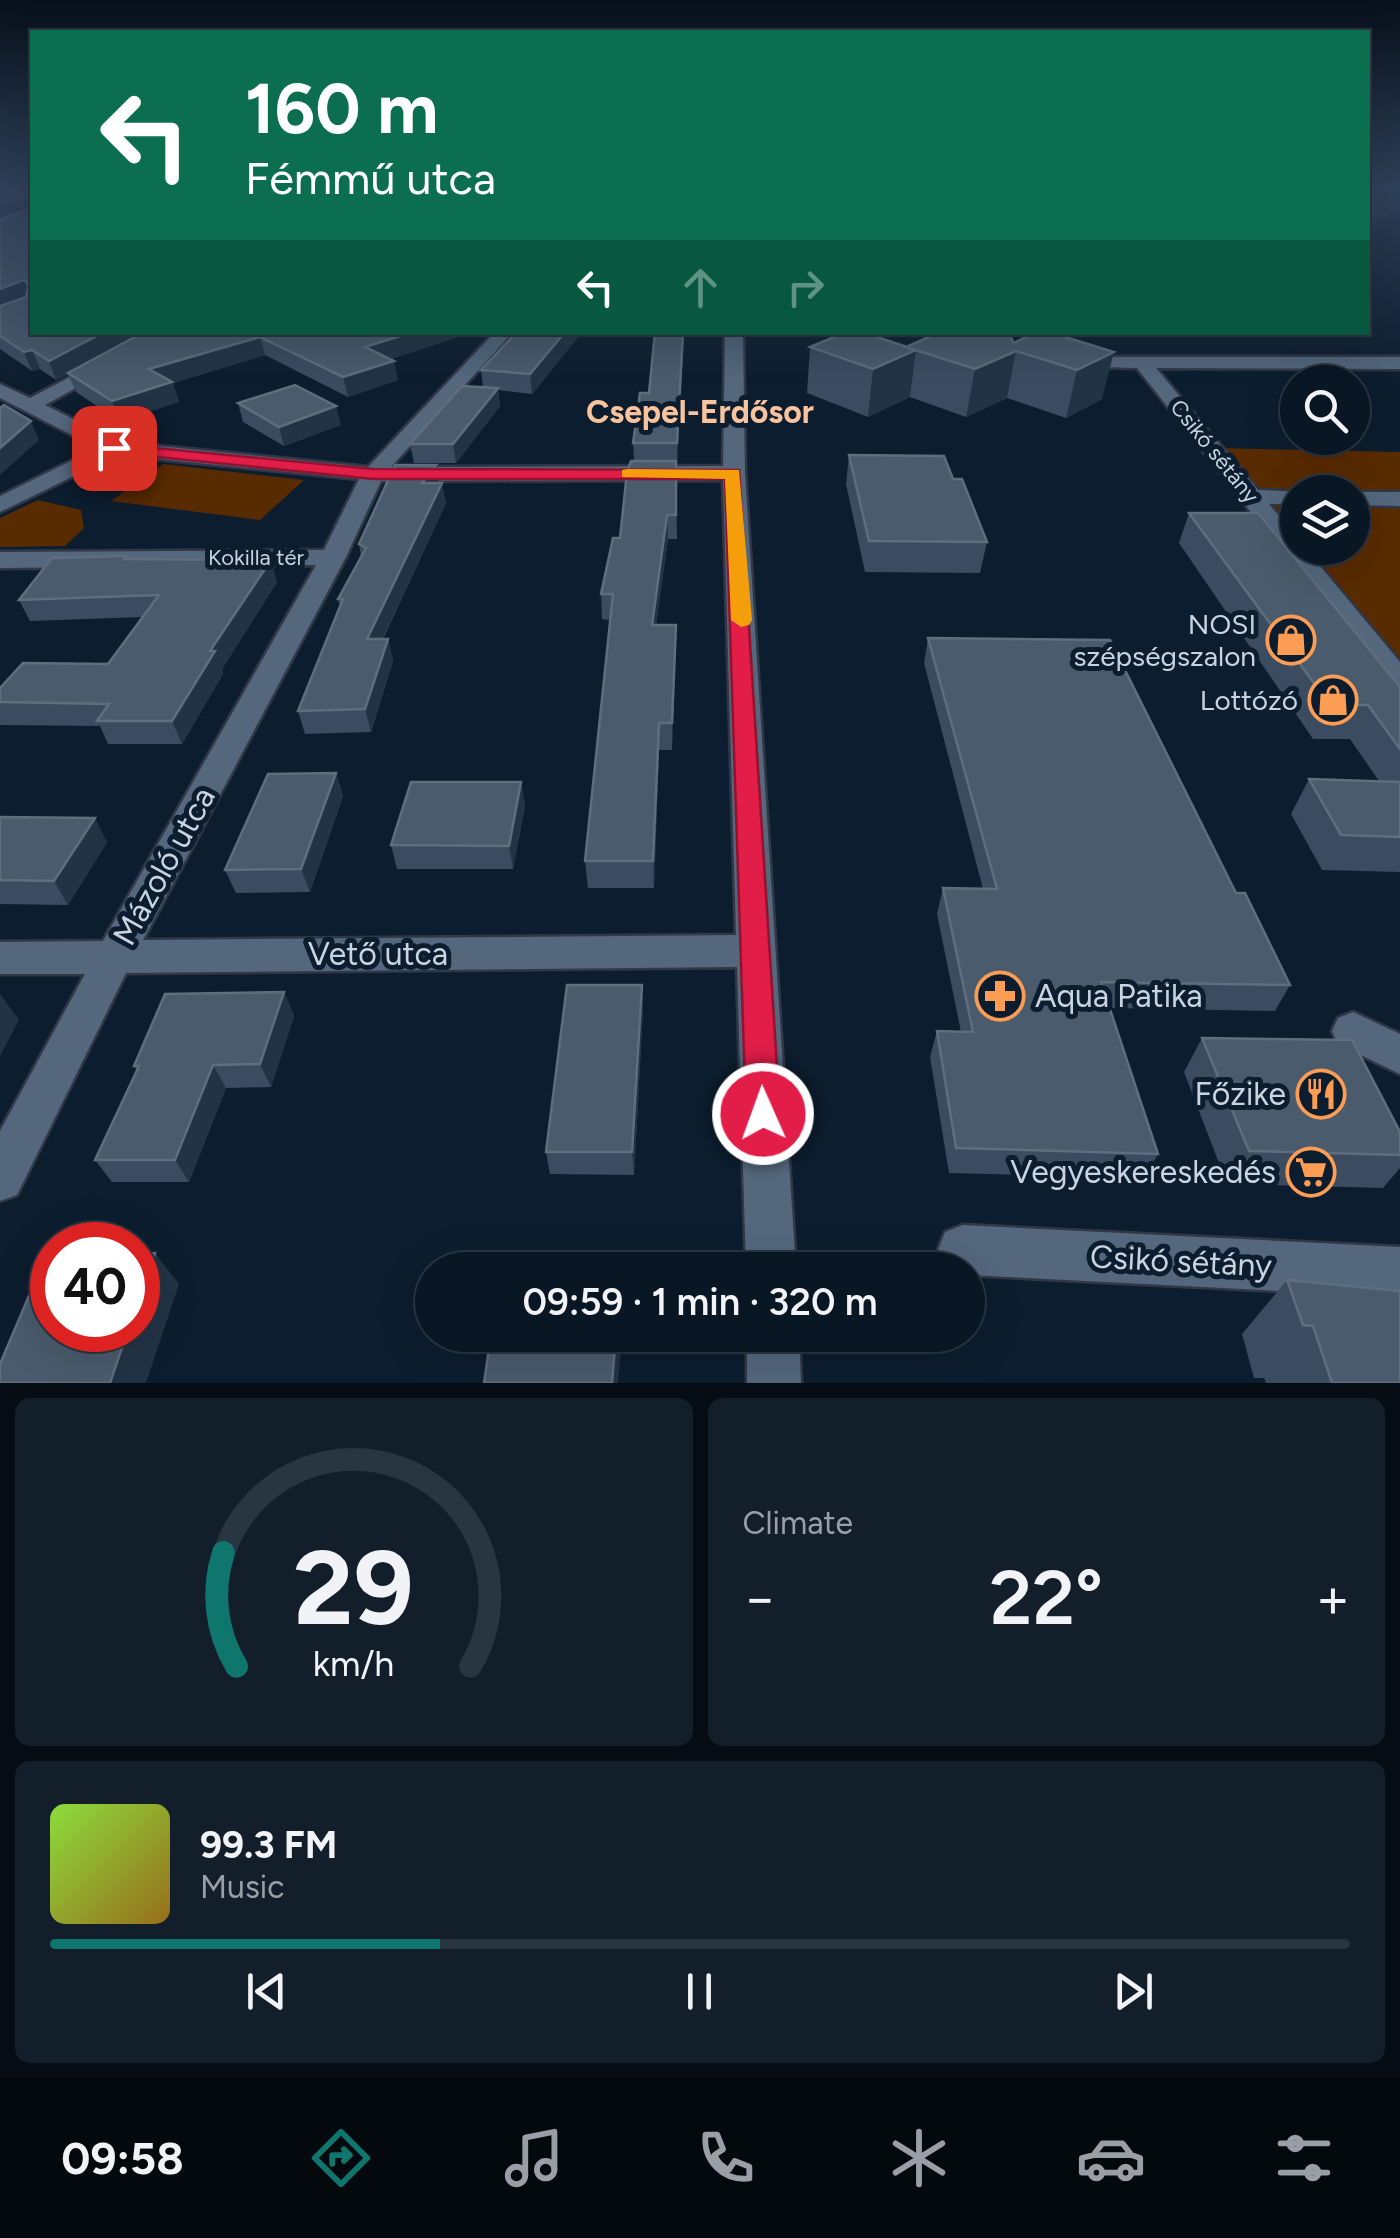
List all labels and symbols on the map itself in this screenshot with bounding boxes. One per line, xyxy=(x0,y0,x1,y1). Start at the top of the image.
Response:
district label: Csepel-Erdősor xyxy=(586,393,814,431)
street label: Csikó sétány xyxy=(1165,394,1265,509)
pin xyxy=(72,406,157,491)
street label: Kokilla tér xyxy=(208,544,304,571)
place label: NOSI szépségszalon xyxy=(1073,607,1256,673)
shop icon: NOSI szépségszalon xyxy=(1265,614,1317,666)
shop icon: Lottózó xyxy=(1307,674,1359,726)
place label: Lottózó xyxy=(1200,683,1298,717)
street label: Mázoló utca xyxy=(105,780,223,952)
street label: Vető utca xyxy=(308,935,448,973)
pharmacy icon: Aqua Patika xyxy=(974,970,1026,1022)
place label: Aqua Patika xyxy=(1035,977,1203,1015)
position arrow xyxy=(711,1062,815,1166)
restaurant icon: Főzike xyxy=(1295,1068,1347,1120)
place label: Főzike xyxy=(1194,1075,1286,1113)
supermarket icon: Vegyeskereskedés xyxy=(1285,1146,1337,1198)
place label: Vegyeskereskedés xyxy=(1010,1153,1276,1191)
speed limit sign: 40 xyxy=(30,1222,160,1352)
street label: Csikó sétány xyxy=(1089,1237,1273,1285)

